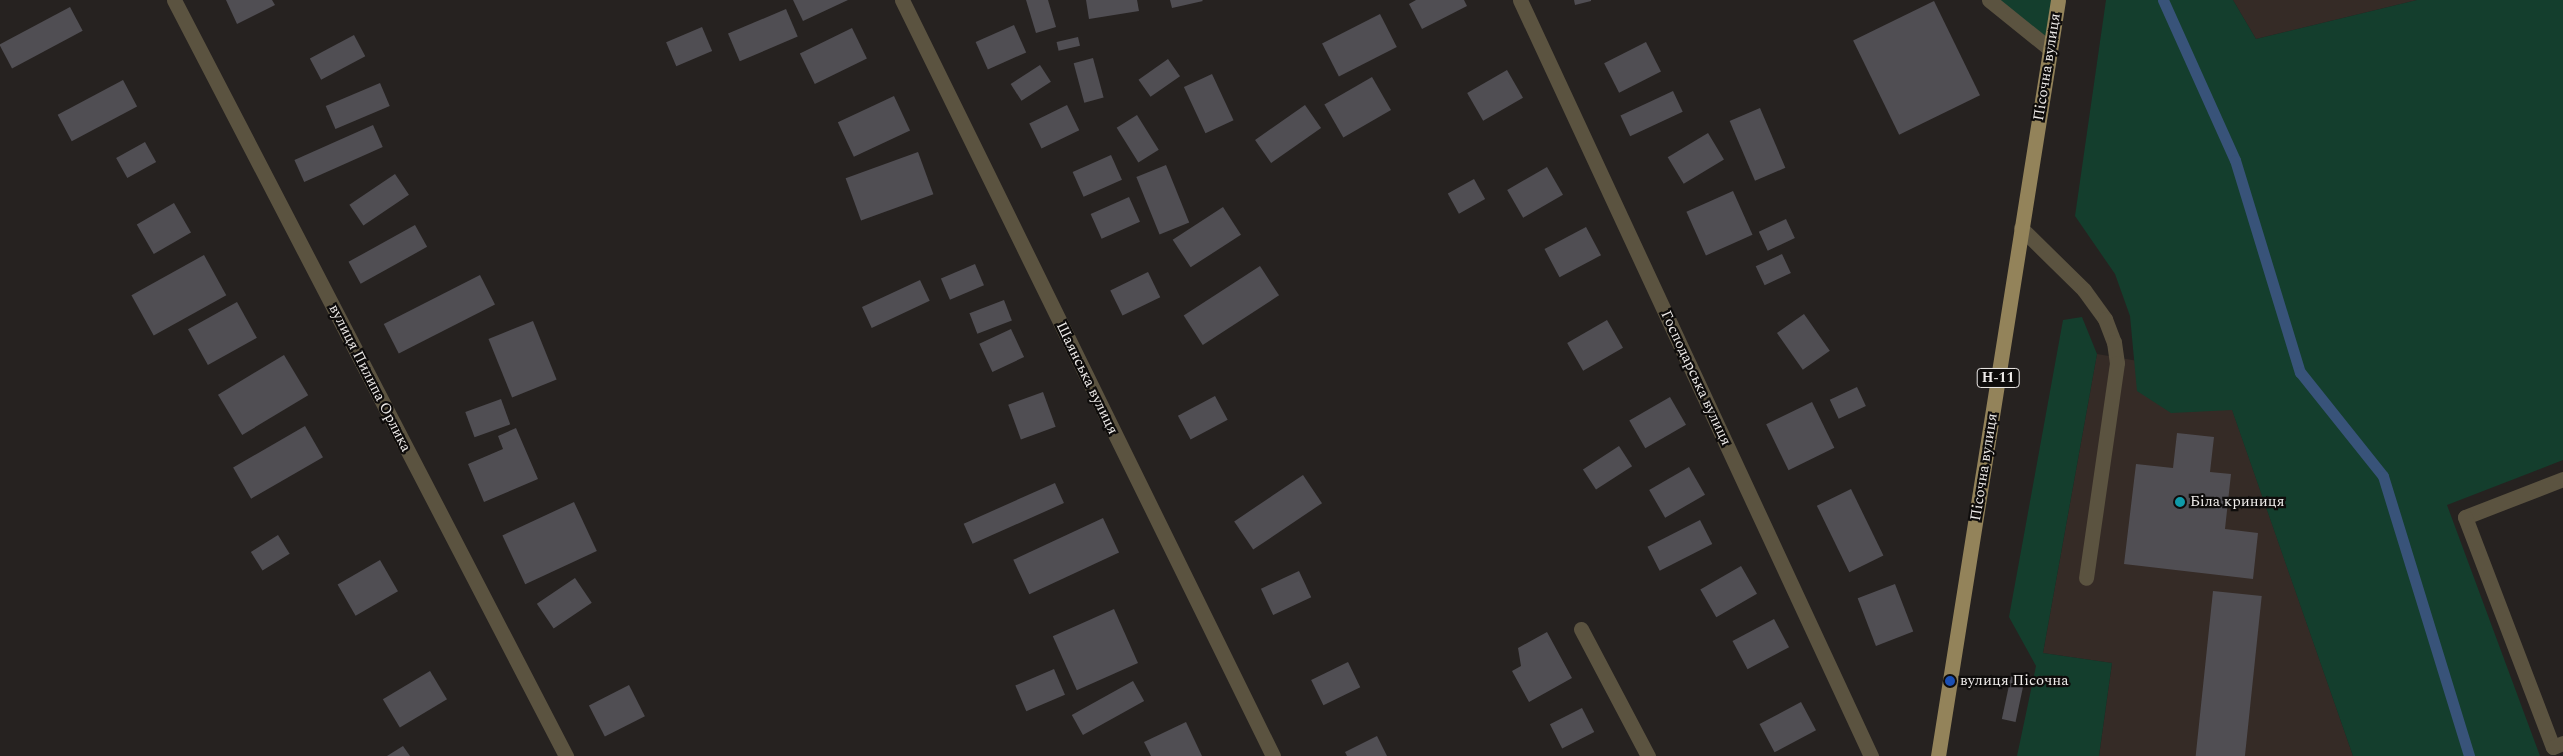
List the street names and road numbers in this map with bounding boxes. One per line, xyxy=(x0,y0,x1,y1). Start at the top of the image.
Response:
street label: Пісочна вулиця xyxy=(2030,12,2064,122)
street label: вулиця Пилипа Орлика xyxy=(325,301,415,455)
street label: Господарська вулиця xyxy=(1657,308,1735,448)
street label: Шаянська вулиця xyxy=(1052,319,1122,437)
road number: Н-11 xyxy=(1976,366,2020,389)
street label: Пісочна вулиця xyxy=(1967,412,2001,522)

